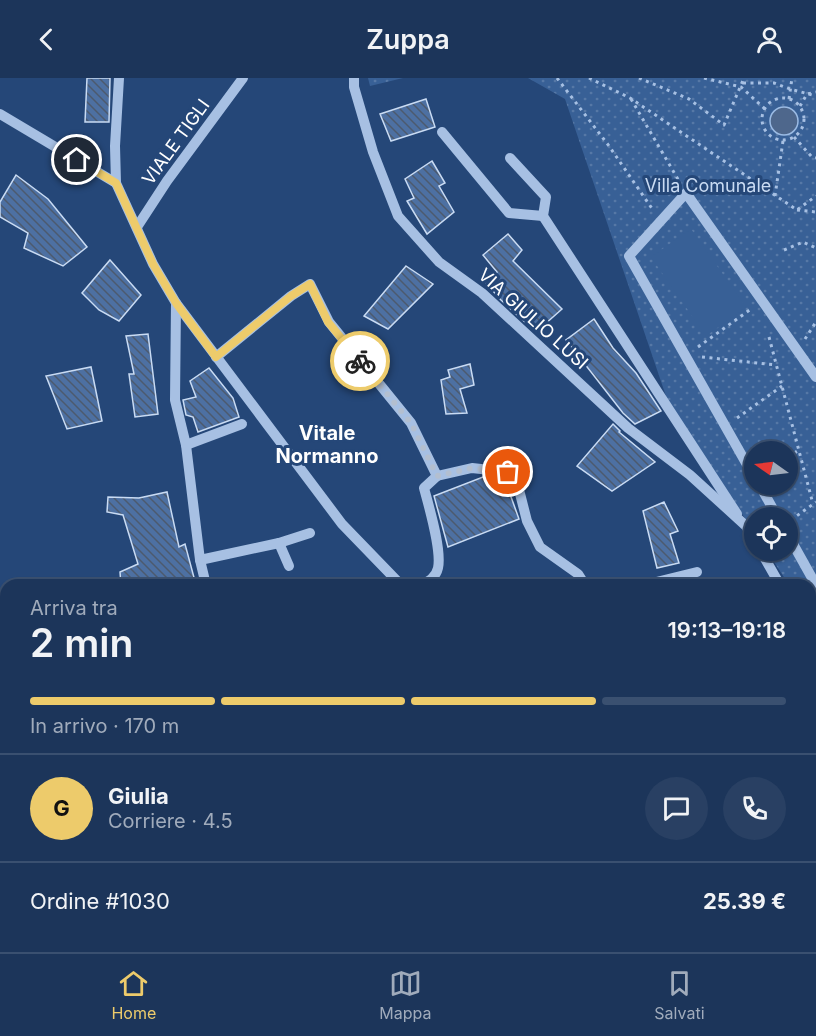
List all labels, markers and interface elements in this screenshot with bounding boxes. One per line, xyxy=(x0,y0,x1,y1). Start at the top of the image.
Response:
icon: back xyxy=(30,23,63,56)
text: Zuppa xyxy=(366,23,450,56)
icon: person xyxy=(753,23,786,56)
street label: VIALE TIGLI xyxy=(138,95,214,189)
pin xyxy=(51,134,102,185)
icon: home xyxy=(60,143,93,176)
park label: Villa Comunale xyxy=(645,175,771,196)
street label: VIA GIULIO LUSI xyxy=(474,264,592,373)
courier xyxy=(330,331,390,391)
icon: bike xyxy=(344,345,377,378)
district label: Vitale Normanno xyxy=(276,421,378,468)
north arrow xyxy=(744,441,798,495)
map controls xyxy=(744,441,798,561)
pin xyxy=(482,446,533,497)
icon: bag xyxy=(491,455,524,488)
button: locate xyxy=(744,507,798,561)
text: Arriva tra xyxy=(30,596,118,620)
text: 19:13–19:18 xyxy=(668,617,786,643)
text: 2 min xyxy=(30,619,133,666)
text: In arrivo · 170 m xyxy=(30,714,179,738)
button: chat xyxy=(645,777,708,840)
button: phone xyxy=(723,777,786,840)
text: Giulia xyxy=(108,783,169,809)
text: G xyxy=(53,795,70,821)
text: Corriere · 4.5 xyxy=(108,809,233,833)
text: Ordine #1030 xyxy=(30,888,170,914)
text: 25.39 € xyxy=(703,888,786,914)
tab: Home xyxy=(111,967,156,1023)
tab: Mappa xyxy=(379,967,431,1023)
tab: Salvati xyxy=(654,967,705,1023)

